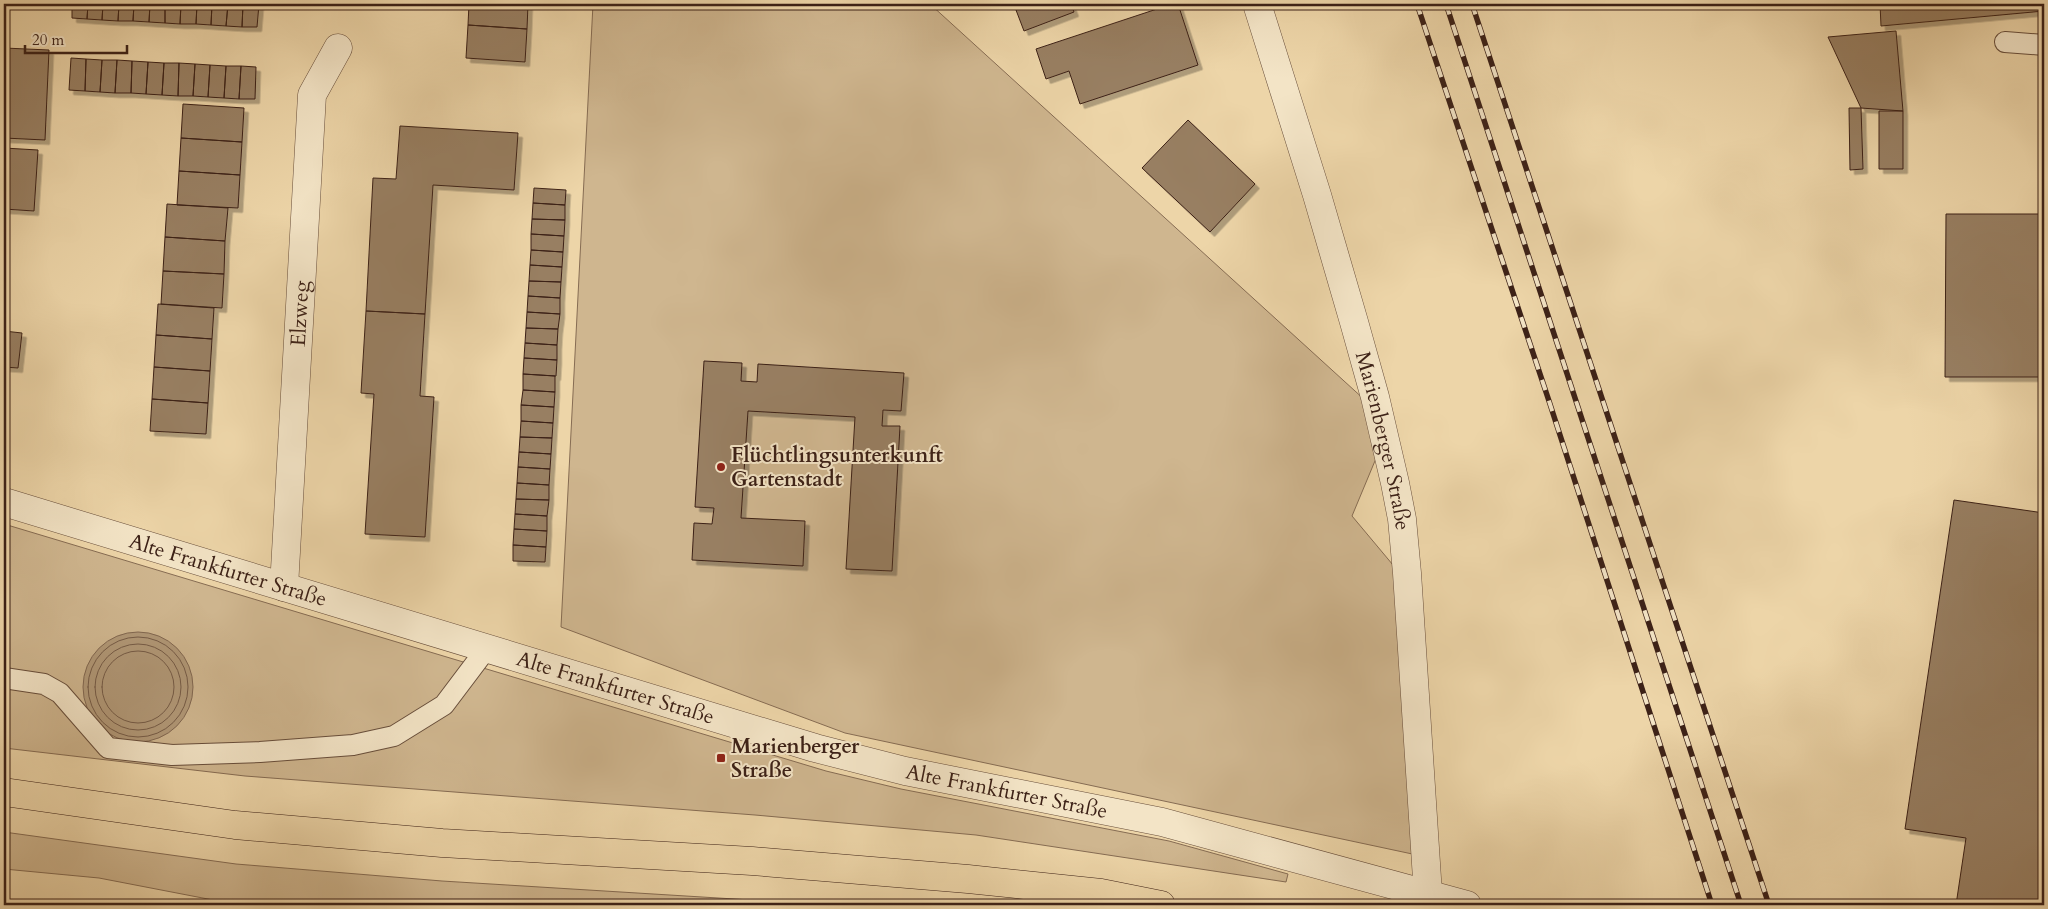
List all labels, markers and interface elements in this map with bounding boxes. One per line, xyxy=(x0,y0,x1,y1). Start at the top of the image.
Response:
scale bar xyxy=(25,22,128,54)
text: 20 m xyxy=(32,30,64,50)
street label: Elzweg xyxy=(283,280,316,347)
street label: Marienberger Straße xyxy=(1348,348,1417,531)
place label: Flüchtlingsunterkunft Gartenstadt xyxy=(731,441,944,494)
marker: Flüchtlingsunterkunft Gartenstadt xyxy=(715,461,727,473)
street label: Alte Frankfurter Straße xyxy=(126,526,330,614)
street label: Alte Frankfurter Straße xyxy=(513,644,718,731)
place label: Marienberger Straße xyxy=(731,732,860,785)
marker: Marienberger Straße xyxy=(715,752,727,764)
street label: Alte Frankfurter Straße xyxy=(903,757,1110,825)

